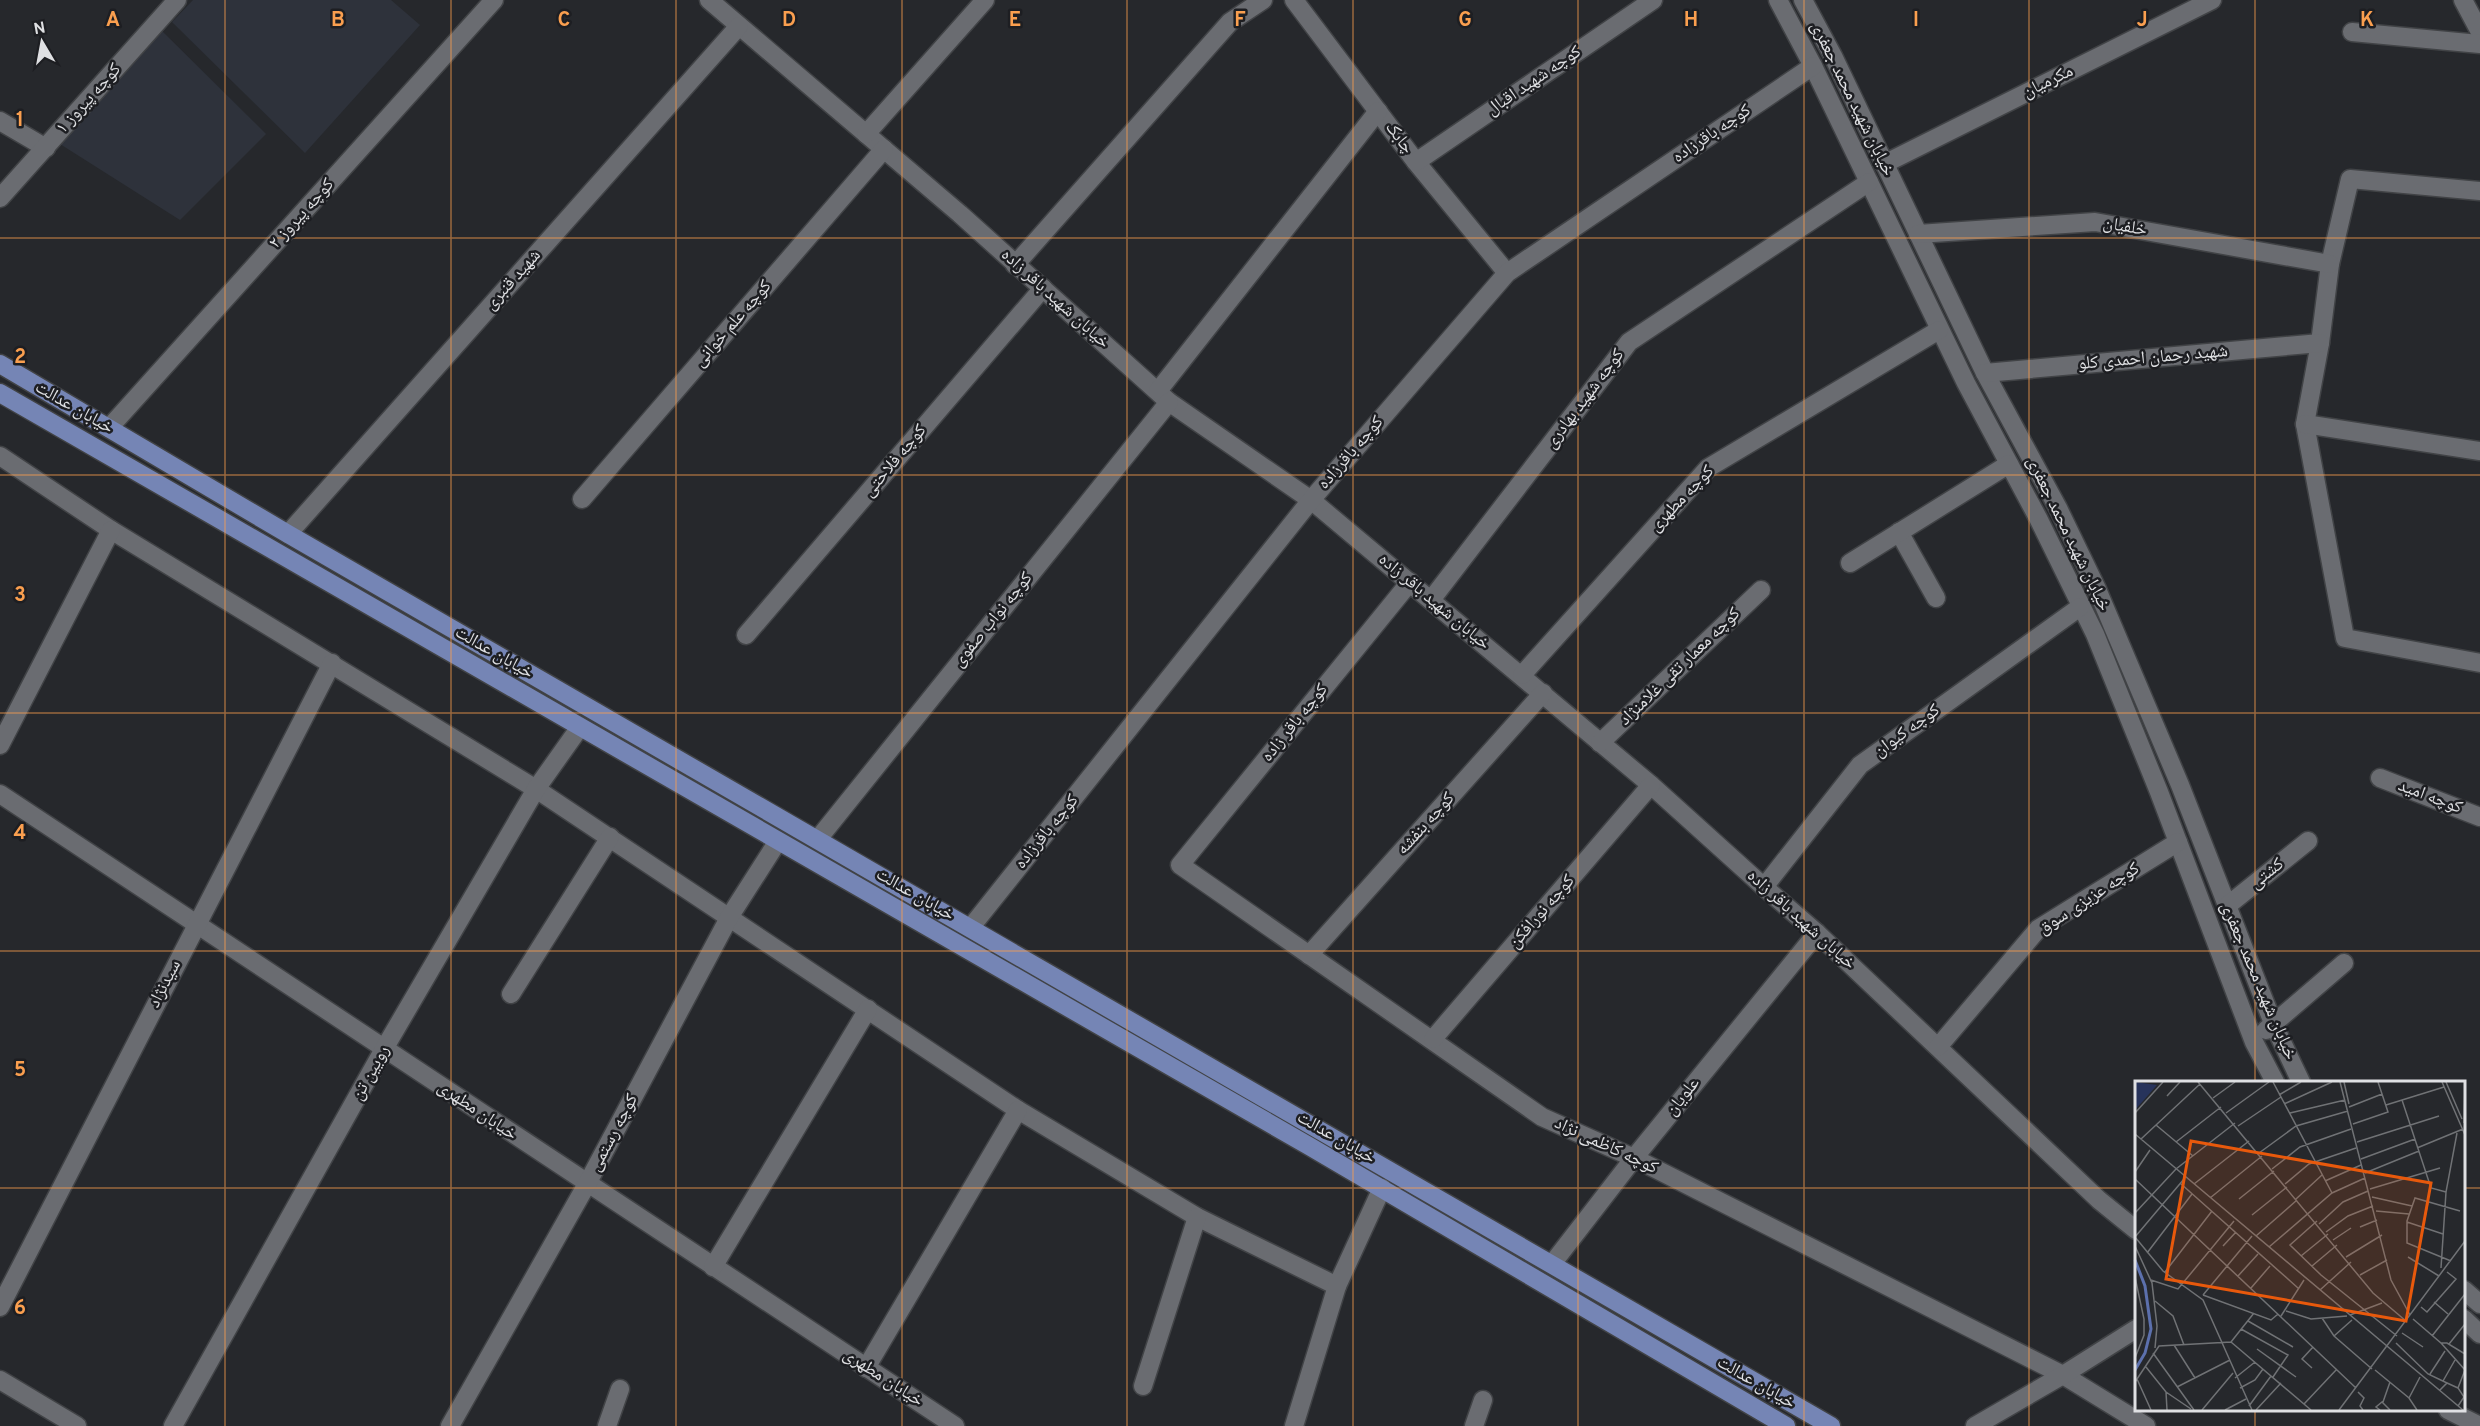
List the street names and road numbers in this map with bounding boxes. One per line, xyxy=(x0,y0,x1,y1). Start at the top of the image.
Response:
street label: خیابان شهید محمد جعفری xyxy=(1805,18,1899,180)
street label: کوچه شهید اقبال xyxy=(1482,40,1586,121)
street label: کوچه پیروز ۱ xyxy=(51,58,127,139)
street label: مکرمیان xyxy=(2019,60,2077,104)
street label: کوچه باقرزاده xyxy=(1668,99,1756,169)
street label: چابک xyxy=(1379,117,1419,159)
street label: کوچه پیروز ۲ xyxy=(264,173,340,254)
street label: خلفیان xyxy=(2101,212,2149,242)
street label: خیابان شهید باقر زاده xyxy=(996,244,1114,354)
street label: شهید قنبری xyxy=(480,245,546,315)
street label: کوچه علم خوانی xyxy=(689,275,778,372)
street label: شهید رحمان احمدی کلو xyxy=(2077,340,2229,376)
street label: کوچه شهید بهادری xyxy=(1540,344,1630,454)
street label: خیابان عدالت xyxy=(30,376,118,440)
street label: کوچه باقرزاده xyxy=(1313,411,1390,495)
street label: کوچه فلاحتی xyxy=(858,419,933,502)
street label: خیابان شهید محمد جعفری xyxy=(2021,453,2115,615)
street label: کوچه مطهری xyxy=(1644,460,1720,537)
street label: خیابان شهید باقر زاده xyxy=(1373,548,1495,656)
street label: کوچه نواب صفوی xyxy=(948,567,1039,672)
street label: کوچه معمار تقی غلامنژاد xyxy=(1614,603,1746,731)
street label: خیابان عدالت xyxy=(450,621,538,685)
street label: کوچه باقر زاده xyxy=(1256,679,1334,767)
street label: کوچه کیوان xyxy=(1869,699,1945,763)
street label: کوچه امید xyxy=(2395,774,2466,820)
street label: کوچه بنفشه xyxy=(1392,787,1461,860)
street label: کوچه باقرزاده xyxy=(1010,789,1085,874)
street label: کشتی xyxy=(2245,853,2290,895)
street label: کوچه عزیزی سوق xyxy=(2034,857,2145,940)
street label: خیابان عدالت xyxy=(871,863,959,927)
street label: خیابان شهید باقر زاده xyxy=(1742,865,1860,975)
street label: کوچه نورافکن xyxy=(1504,870,1581,954)
street label: خیابان شهید محمد جعفری xyxy=(2214,899,2302,1063)
street label: سیدنژاد xyxy=(143,956,187,1012)
street label: رویین تن xyxy=(347,1041,396,1105)
street label: علویان xyxy=(1660,1073,1706,1121)
street label: خیابان مطهری xyxy=(433,1076,521,1146)
street label: کوچه رستمی xyxy=(584,1090,644,1176)
street label: خیابان عدالت xyxy=(1292,1106,1380,1170)
street label: کوچه کاظمی نژاد xyxy=(1551,1112,1662,1180)
street label: خیابان مطهری xyxy=(838,1343,928,1413)
street label: خیابان عدالت xyxy=(1712,1351,1800,1415)

